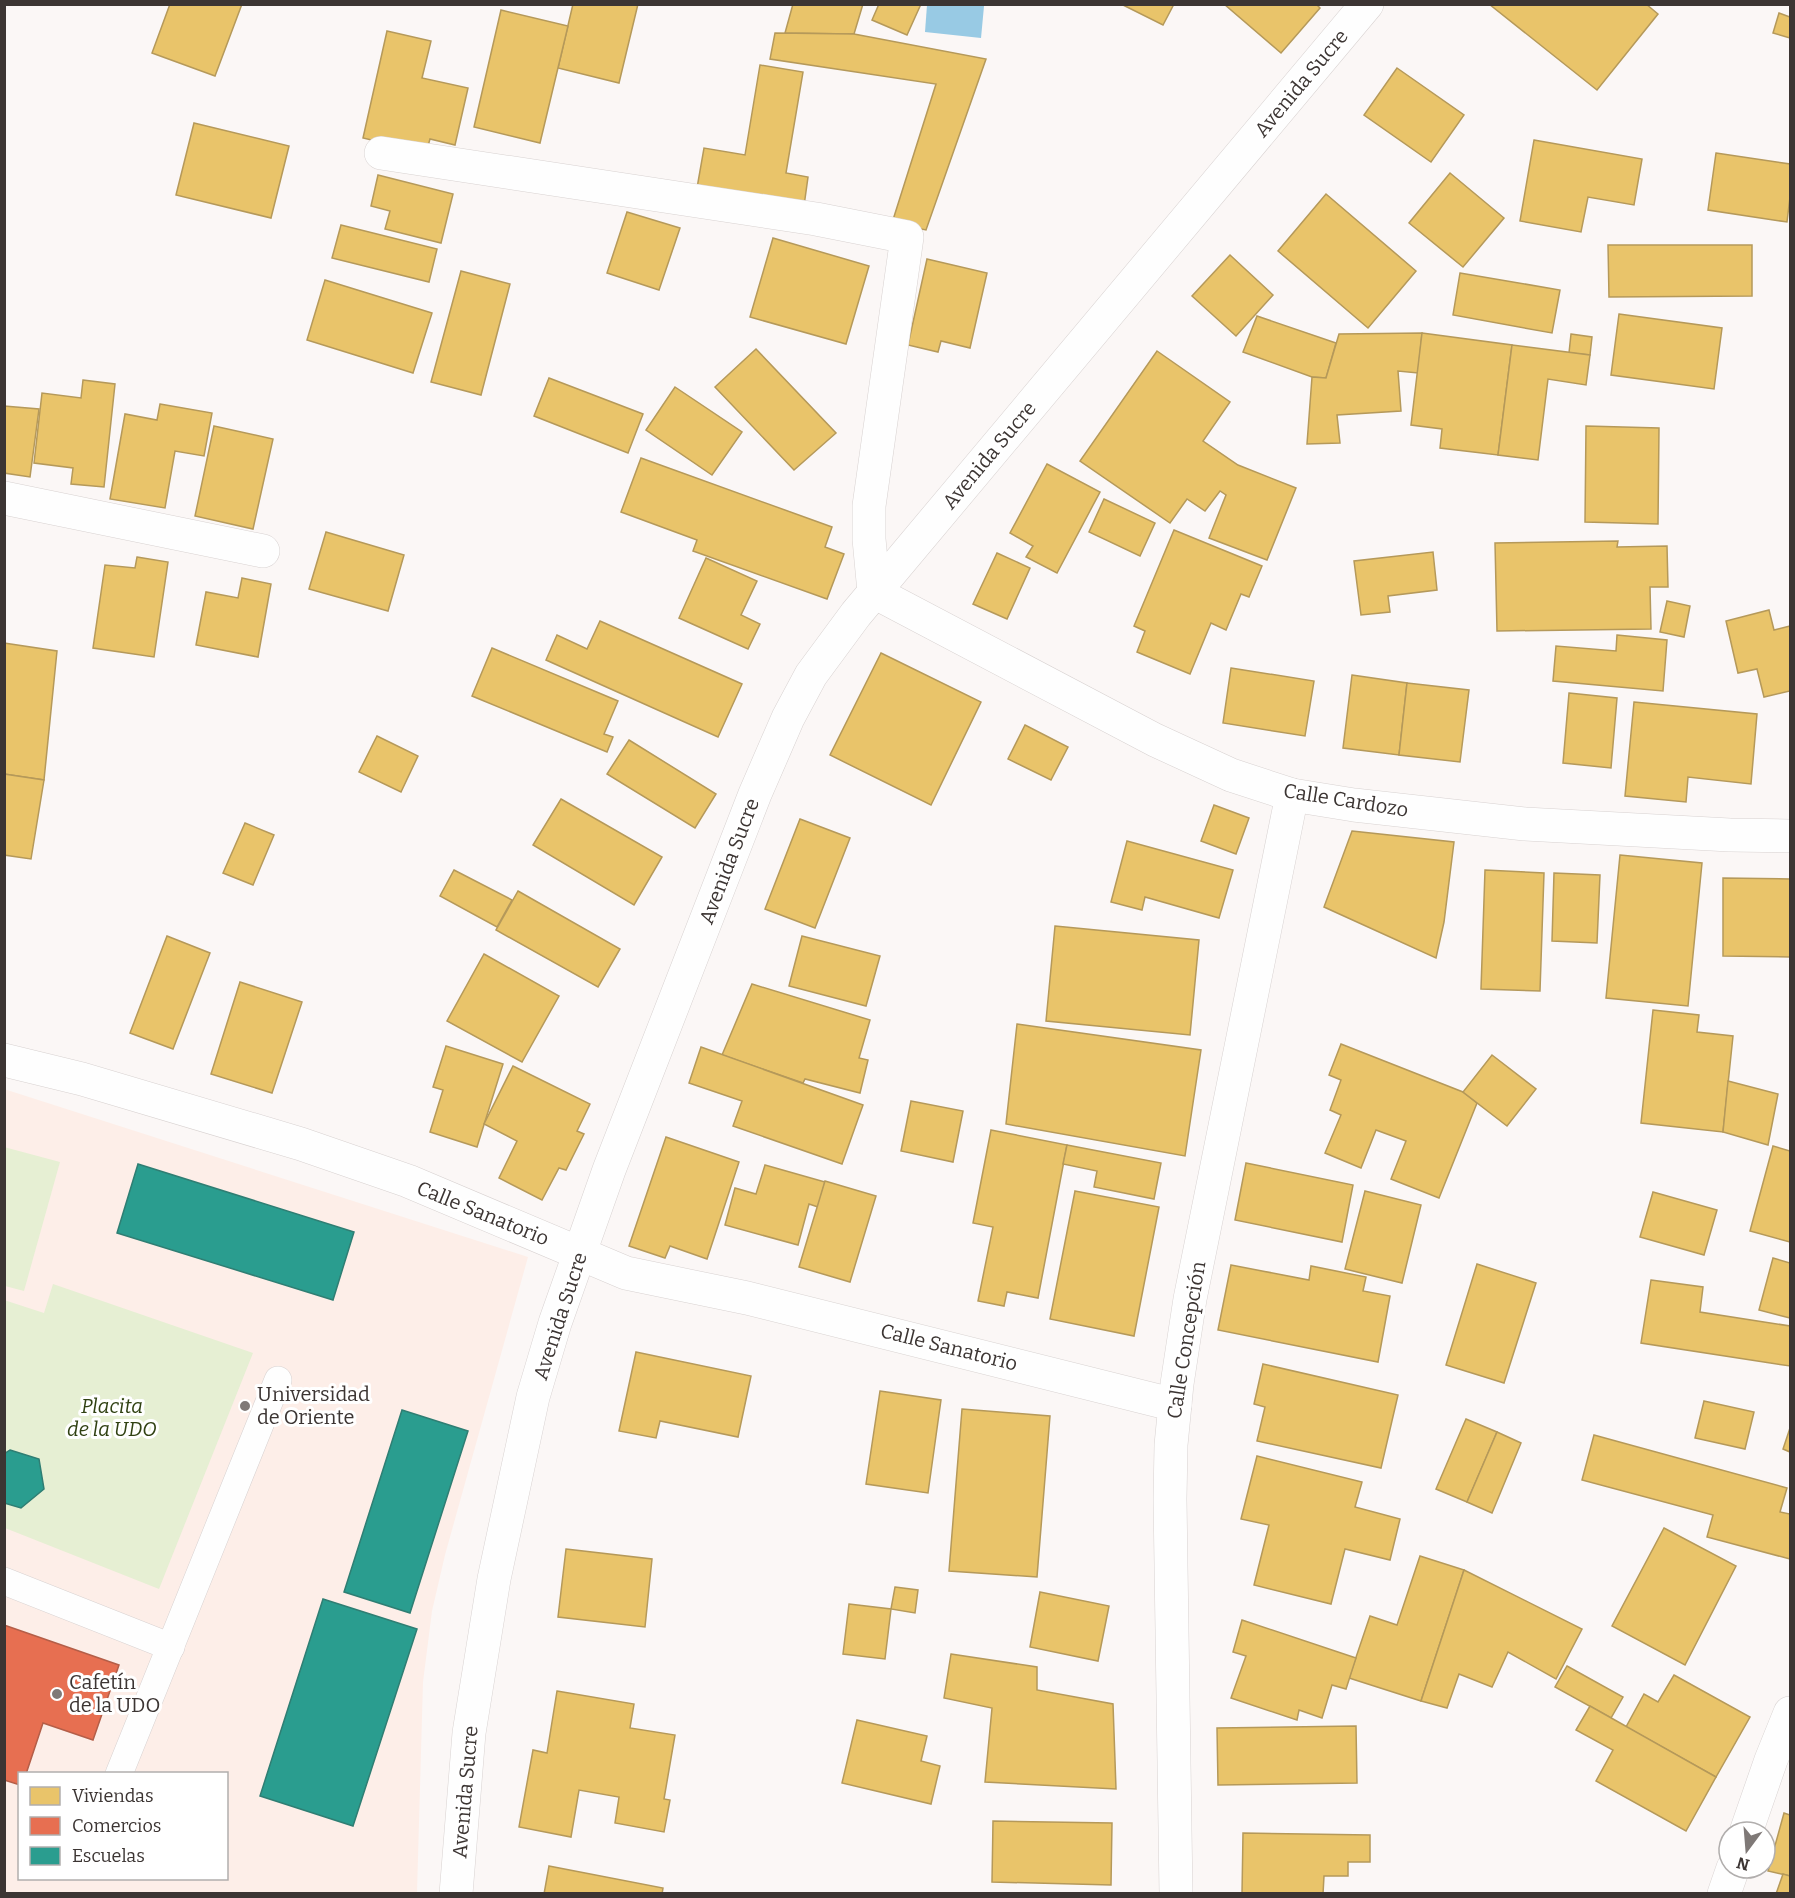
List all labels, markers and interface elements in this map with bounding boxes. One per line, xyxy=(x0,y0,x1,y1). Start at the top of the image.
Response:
street label: Avenida Sucre xyxy=(1249,24,1353,142)
street label: Avenida Sucre xyxy=(937,396,1041,514)
street label: Calle Cardozo xyxy=(1282,778,1410,822)
street label: Avenida Sucre xyxy=(694,795,764,927)
street label: Calle Sanatorio xyxy=(413,1176,553,1250)
street label: Avenida Sucre xyxy=(528,1249,592,1383)
street label: Calle Concepción xyxy=(1162,1259,1210,1421)
street label: Calle Sanatorio xyxy=(878,1318,1020,1376)
place label: Universidad de Oriente xyxy=(257,1382,370,1429)
park label: Placita de la UDO xyxy=(67,1394,157,1441)
marker: Universidad de Oriente xyxy=(238,1399,252,1413)
place label: Cafetín de la UDO xyxy=(69,1670,160,1717)
marker: Cafetín de la UDO xyxy=(50,1687,64,1701)
street label: Avenida Sucre xyxy=(447,1725,483,1859)
legend xyxy=(18,1772,228,1880)
text: Viviendas xyxy=(72,1785,154,1807)
text: Comercios xyxy=(72,1815,161,1837)
north arrow xyxy=(1717,1820,1777,1880)
text: Escuelas xyxy=(72,1845,145,1867)
text: N xyxy=(1734,1853,1752,1875)

